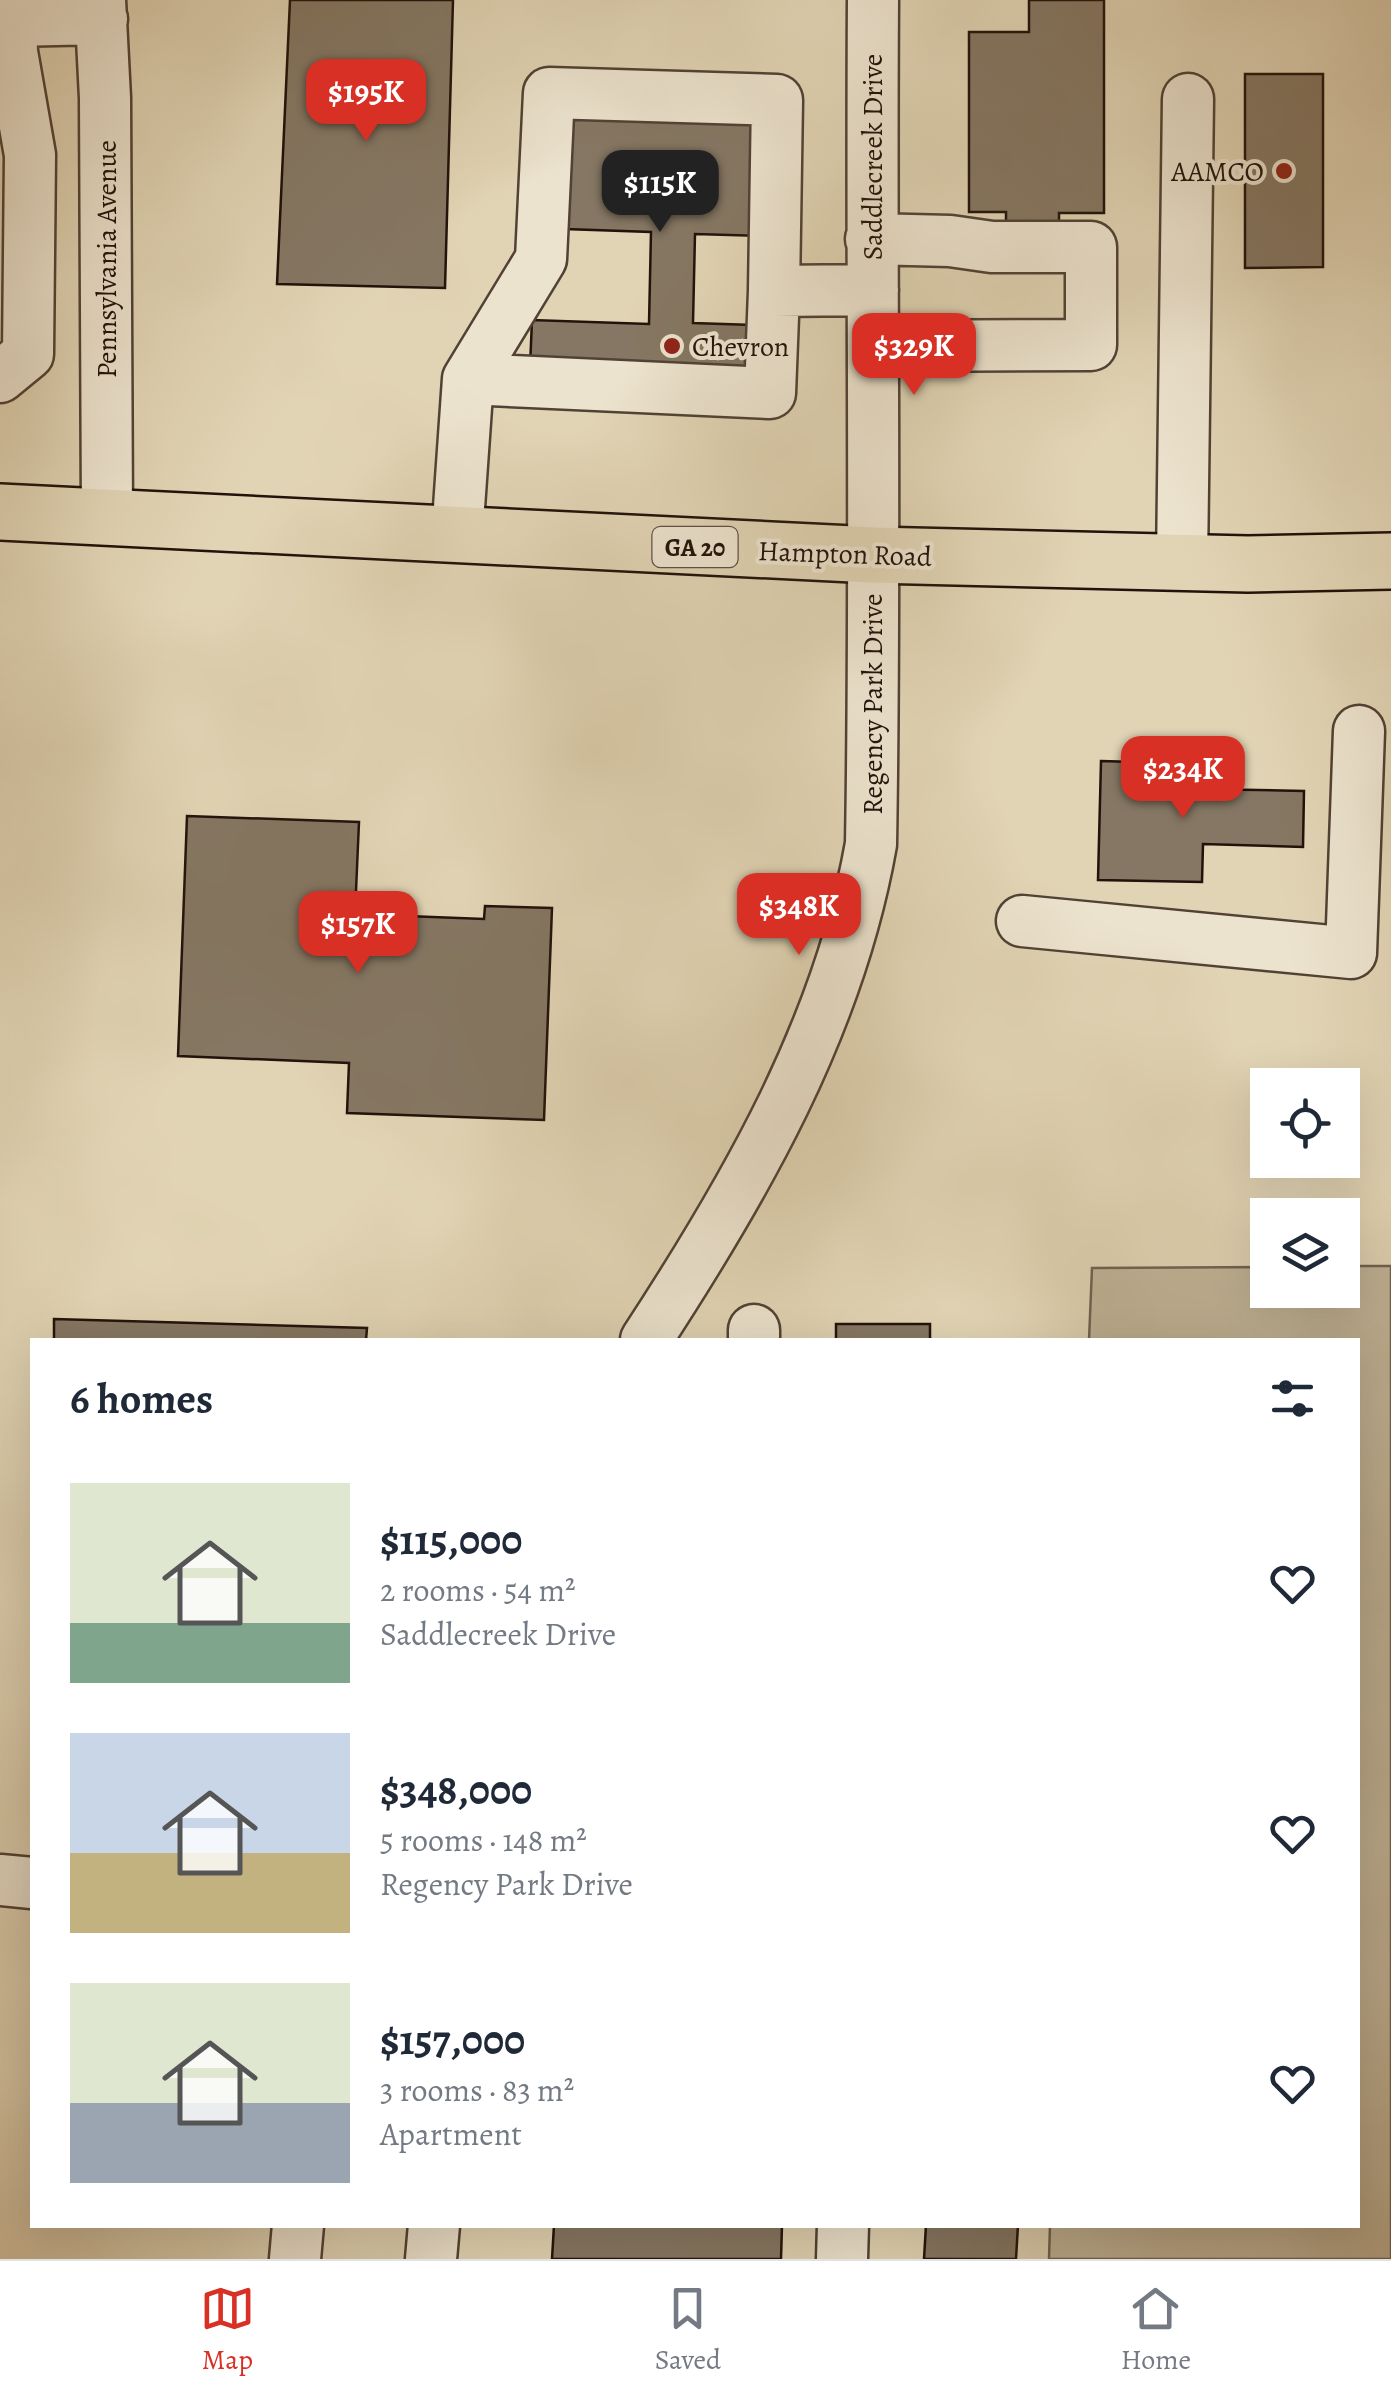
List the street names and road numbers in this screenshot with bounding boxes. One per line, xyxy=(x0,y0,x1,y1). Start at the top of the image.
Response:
street label: Saddlecreek Drive xyxy=(854,54,892,260)
street label: Pennsylvania Avenue xyxy=(88,140,126,378)
road number: GA 20 xyxy=(652,527,738,567)
street label: Hampton Road xyxy=(757,532,934,576)
street label: Regency Park Drive xyxy=(854,593,892,815)

